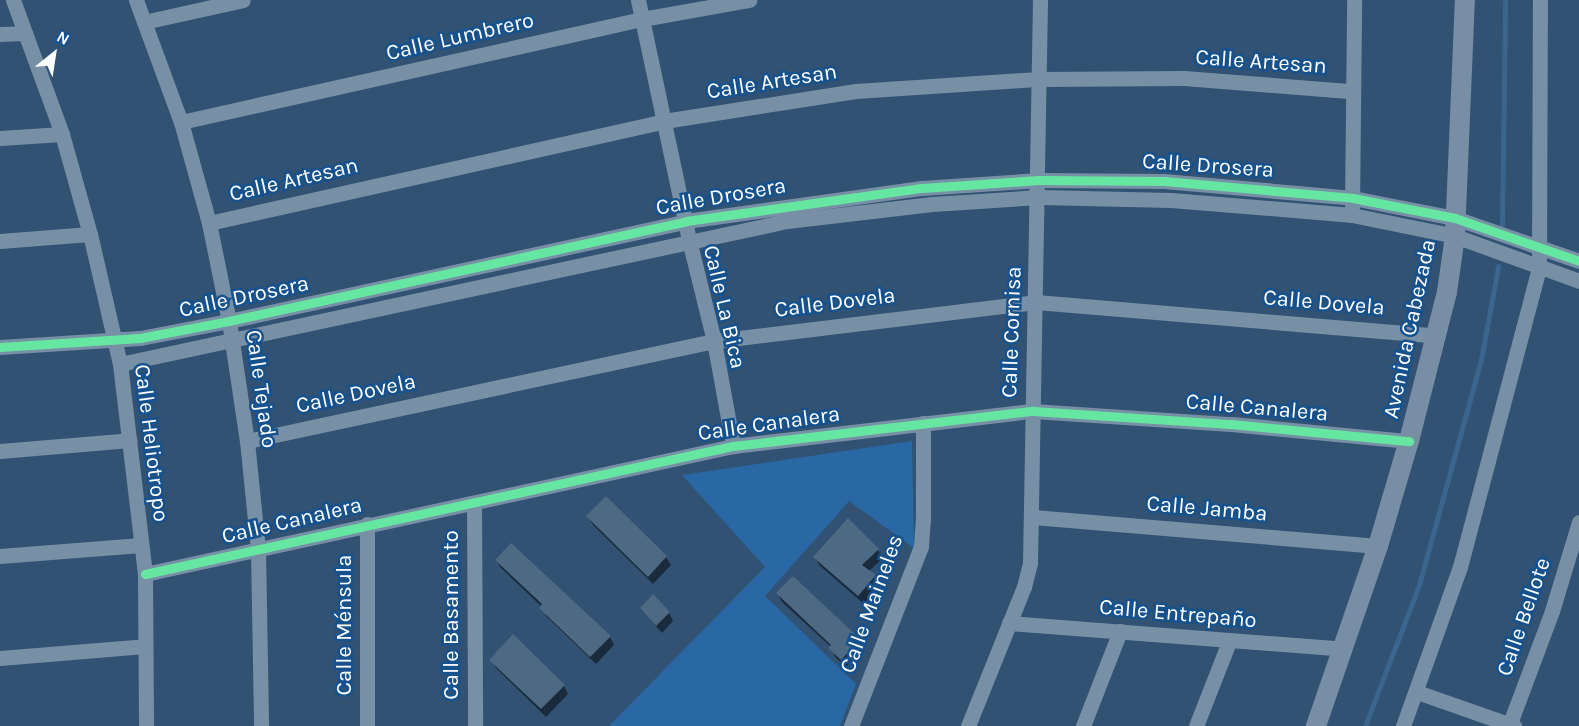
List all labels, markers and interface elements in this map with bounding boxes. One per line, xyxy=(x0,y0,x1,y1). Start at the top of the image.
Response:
street label: Calle Lumbrero xyxy=(384,7,536,67)
north arrow xyxy=(24,24,84,84)
text: N xyxy=(54,27,73,49)
street label: Calle Artesan xyxy=(1194,44,1328,80)
street label: Calle Artesan xyxy=(705,59,839,105)
street label: Calle Drosera xyxy=(1141,148,1275,184)
street label: Calle Artesan xyxy=(227,152,361,208)
street label: Calle Drosera xyxy=(654,173,788,221)
street label: Avenida Cabezada xyxy=(1378,237,1442,421)
street label: Calle La Bica xyxy=(697,243,751,371)
street label: Calle Cornisa xyxy=(997,266,1027,398)
street label: Calle Drosera xyxy=(177,270,311,324)
street label: Calle Dovela xyxy=(773,282,897,324)
street label: Calle Dovela xyxy=(1262,285,1386,321)
street label: Calle Tejado xyxy=(240,328,282,450)
street label: Calle Heliotropo xyxy=(128,363,174,523)
street label: Calle Dovela xyxy=(294,368,418,420)
street label: Calle Canalera xyxy=(1185,389,1329,427)
street label: Calle Canalera xyxy=(696,401,842,447)
street label: Calle Jamba xyxy=(1146,491,1268,527)
street label: Calle Canalera xyxy=(219,492,365,550)
street label: Calle Basamento xyxy=(439,530,465,700)
street label: Calle Maineles xyxy=(835,531,909,677)
street label: Calle Bellote xyxy=(1491,554,1557,680)
street label: Calle Ménsula xyxy=(332,555,358,695)
street label: Calle Entrepaño xyxy=(1098,594,1258,634)

